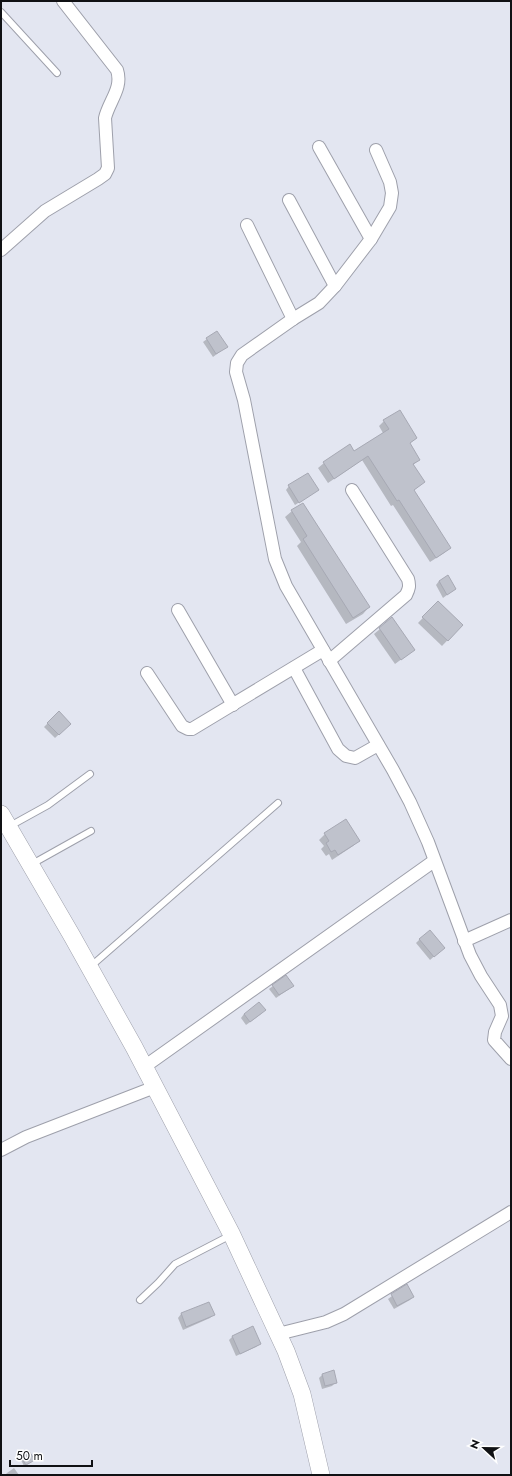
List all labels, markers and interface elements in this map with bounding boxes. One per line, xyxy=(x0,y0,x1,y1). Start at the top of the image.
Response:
north arrow xyxy=(464,1428,504,1468)
text: N xyxy=(466,1437,484,1451)
scale bar xyxy=(10,1442,92,1468)
text: 50 m xyxy=(16,1447,43,1465)

